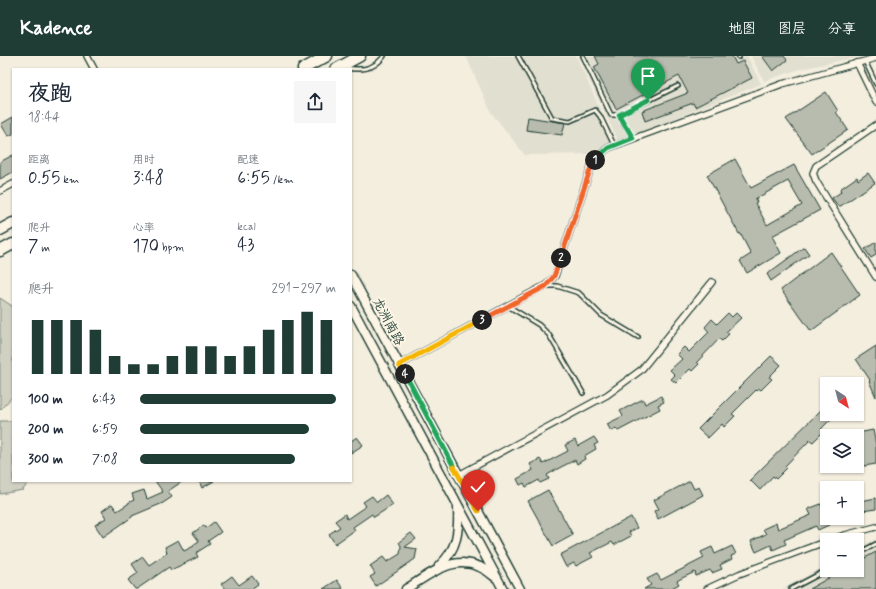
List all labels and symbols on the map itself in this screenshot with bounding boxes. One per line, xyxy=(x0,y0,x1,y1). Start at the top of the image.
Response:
pin xyxy=(631,59,665,100)
pin: 1 xyxy=(585,150,605,170)
pin: 2 xyxy=(551,248,571,268)
street label: 龙洲南路 xyxy=(368,295,407,349)
pin: 3 xyxy=(472,310,492,330)
pin: 4 xyxy=(395,364,415,384)
north arrow xyxy=(820,377,864,421)
pin xyxy=(461,470,495,511)

